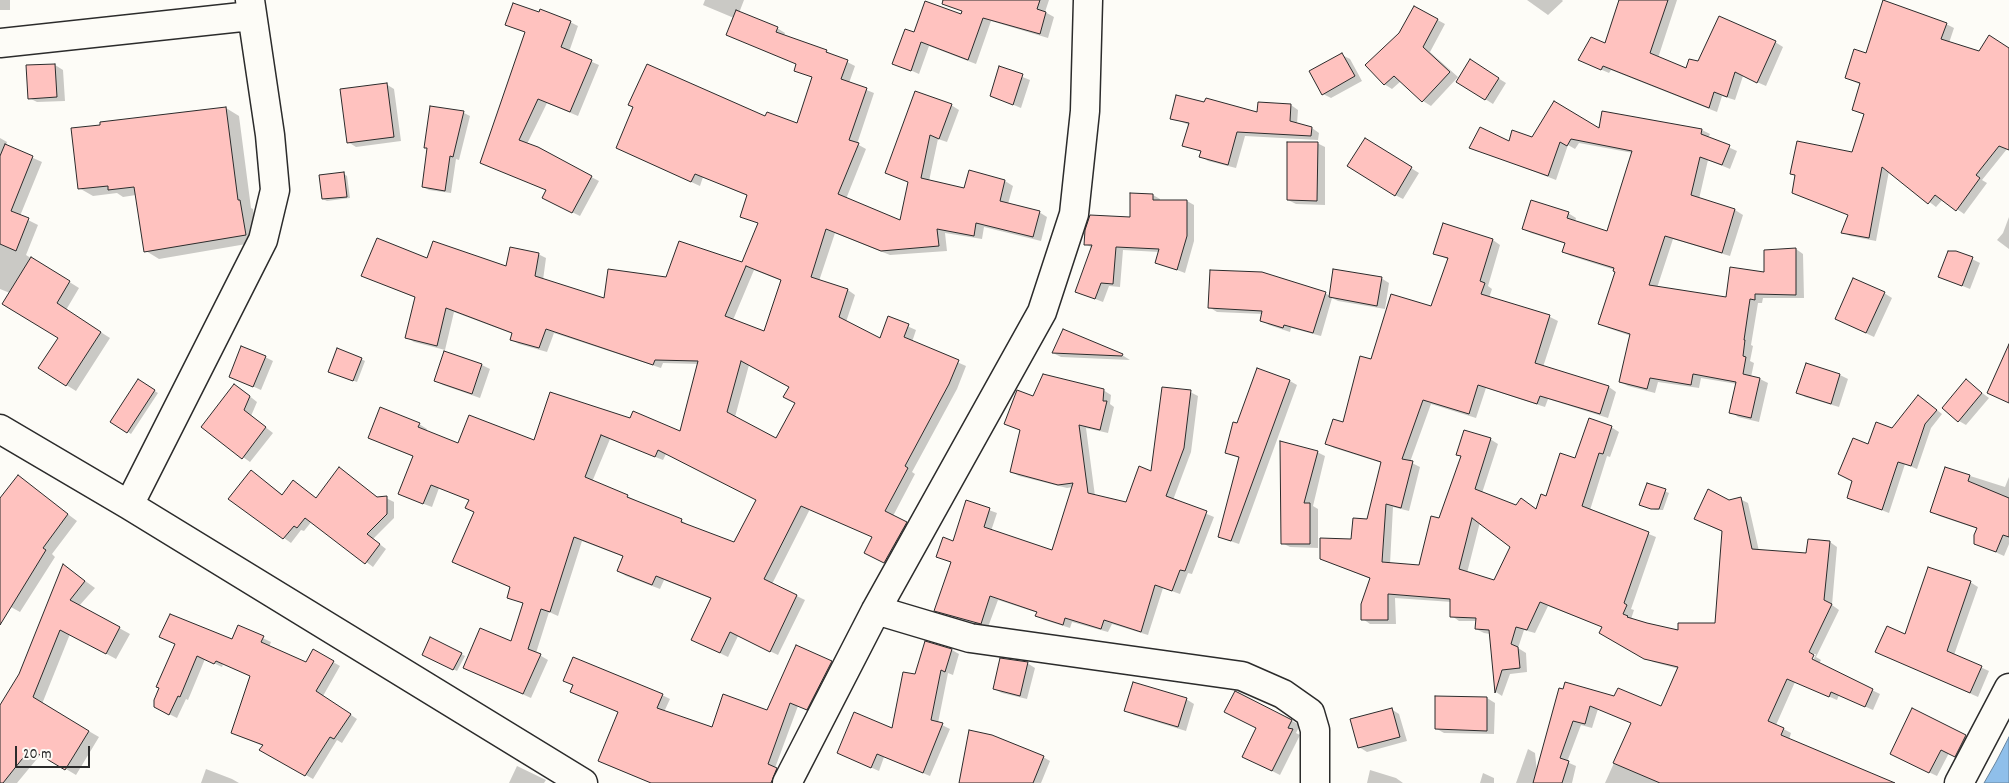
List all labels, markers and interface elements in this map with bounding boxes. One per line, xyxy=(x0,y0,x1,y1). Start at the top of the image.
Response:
scale bar xyxy=(18,736,92,768)
text: 20 m xyxy=(23,744,51,766)

